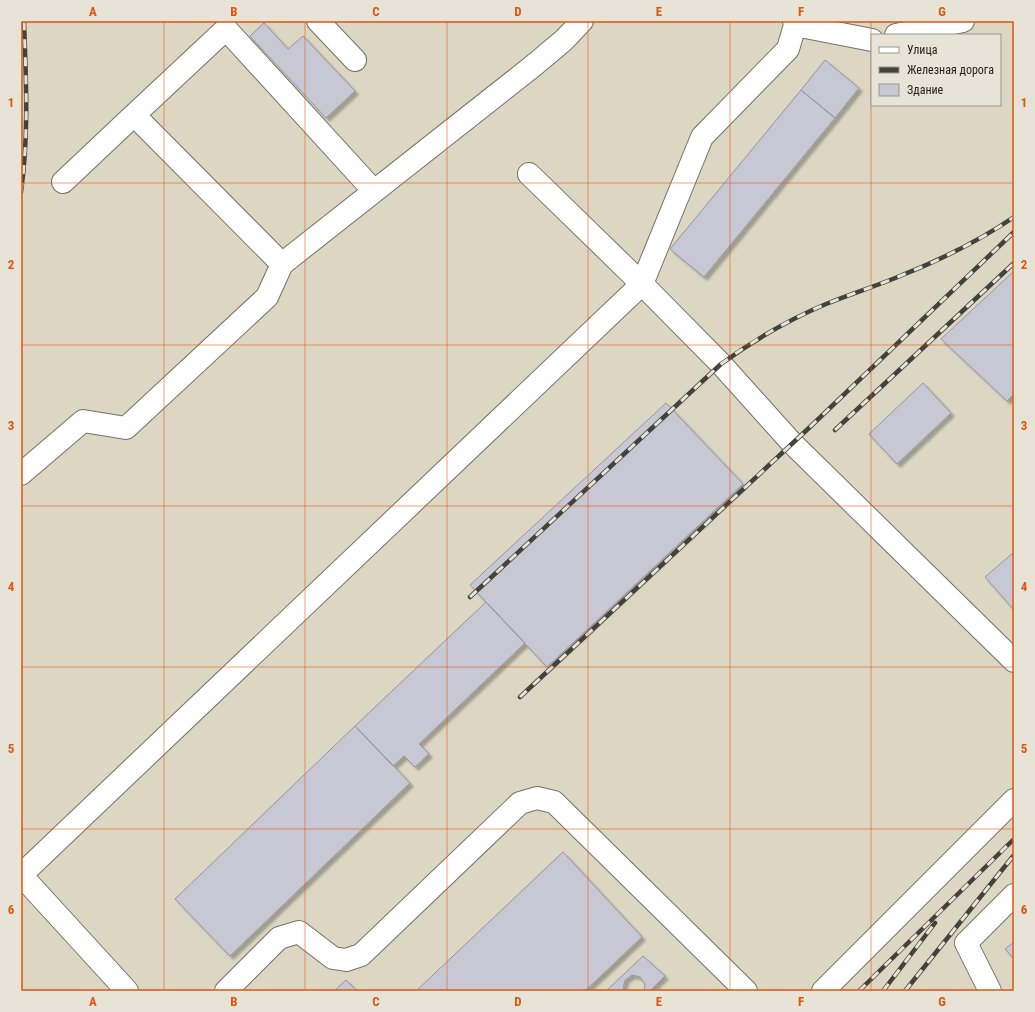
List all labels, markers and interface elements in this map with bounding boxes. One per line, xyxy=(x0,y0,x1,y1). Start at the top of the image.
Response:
text: A xyxy=(89,4,97,19)
text: B xyxy=(230,4,238,19)
text: C xyxy=(372,4,380,19)
text: D xyxy=(514,4,522,19)
text: E xyxy=(656,4,663,19)
text: F xyxy=(798,4,804,19)
text: G xyxy=(938,4,946,19)
legend xyxy=(871,34,1001,106)
text: Улица xyxy=(907,43,938,57)
text: Железная дорога xyxy=(907,63,994,77)
text: Здание xyxy=(907,83,944,97)
text: 1 xyxy=(8,95,14,110)
text: 1 xyxy=(1021,95,1027,110)
text: 2 xyxy=(8,257,15,272)
text: 2 xyxy=(1021,257,1028,272)
text: 3 xyxy=(8,418,14,433)
text: 3 xyxy=(1021,418,1027,433)
text: 4 xyxy=(8,579,15,594)
text: 4 xyxy=(1021,579,1028,594)
text: 5 xyxy=(8,741,15,756)
text: 5 xyxy=(1021,741,1028,756)
text: 6 xyxy=(8,902,15,917)
text: 6 xyxy=(1021,902,1028,917)
text: A xyxy=(89,994,97,1009)
text: B xyxy=(230,994,238,1009)
text: C xyxy=(372,994,380,1009)
text: D xyxy=(514,994,522,1009)
text: E xyxy=(656,994,663,1009)
text: F xyxy=(798,994,804,1009)
text: G xyxy=(938,994,946,1009)

